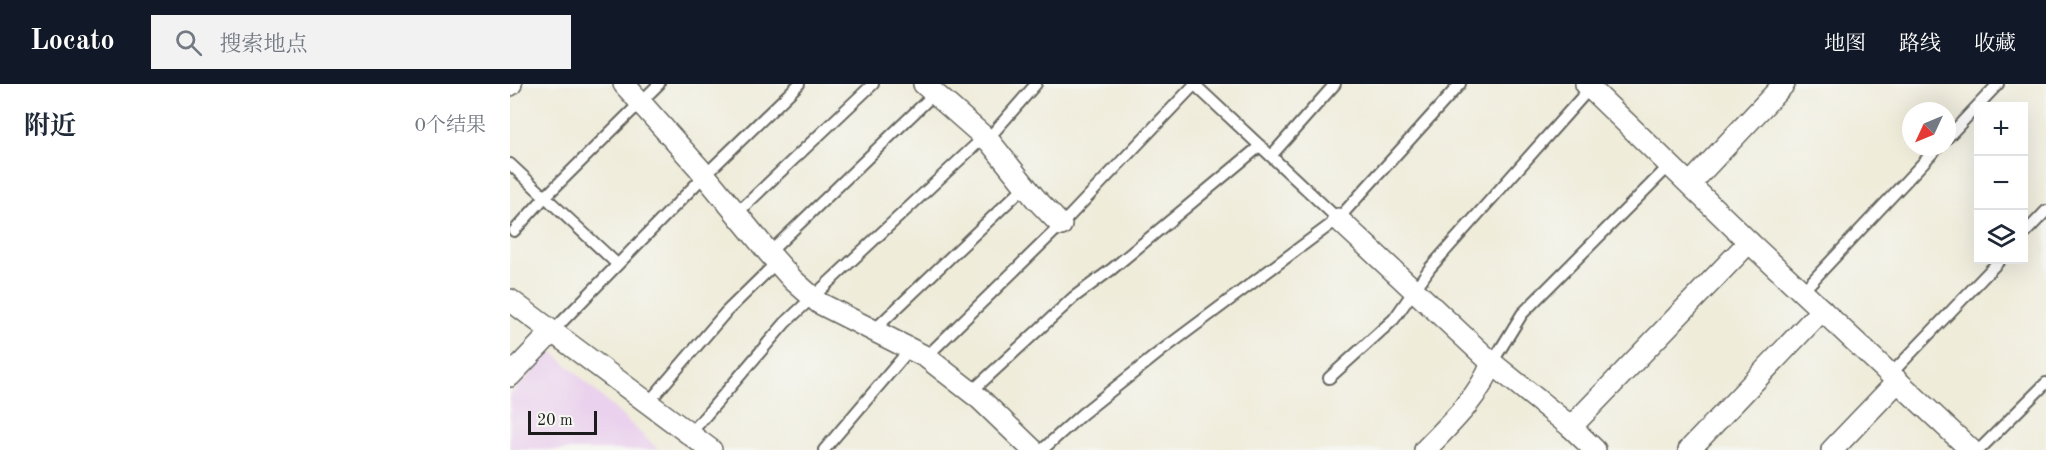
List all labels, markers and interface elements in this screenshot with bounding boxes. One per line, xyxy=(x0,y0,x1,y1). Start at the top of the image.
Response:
search box xyxy=(151,15,571,69)
icon: search xyxy=(172,26,205,59)
text: Locato xyxy=(30,28,115,56)
text: 搜索地点 xyxy=(220,34,308,56)
text: 地图 xyxy=(1824,34,1866,55)
text: 路线 xyxy=(1899,34,1941,55)
text: 收藏 xyxy=(1974,34,2016,55)
north arrow xyxy=(1902,102,1956,156)
map controls xyxy=(1974,102,2028,264)
button: + xyxy=(1974,102,2028,156)
text: 附近 xyxy=(24,114,76,140)
text: 0个结果 xyxy=(414,116,486,136)
button: − xyxy=(1974,156,2028,210)
button: layers xyxy=(1974,210,2028,264)
scale bar xyxy=(528,408,597,436)
text: 20 m xyxy=(537,413,573,429)

